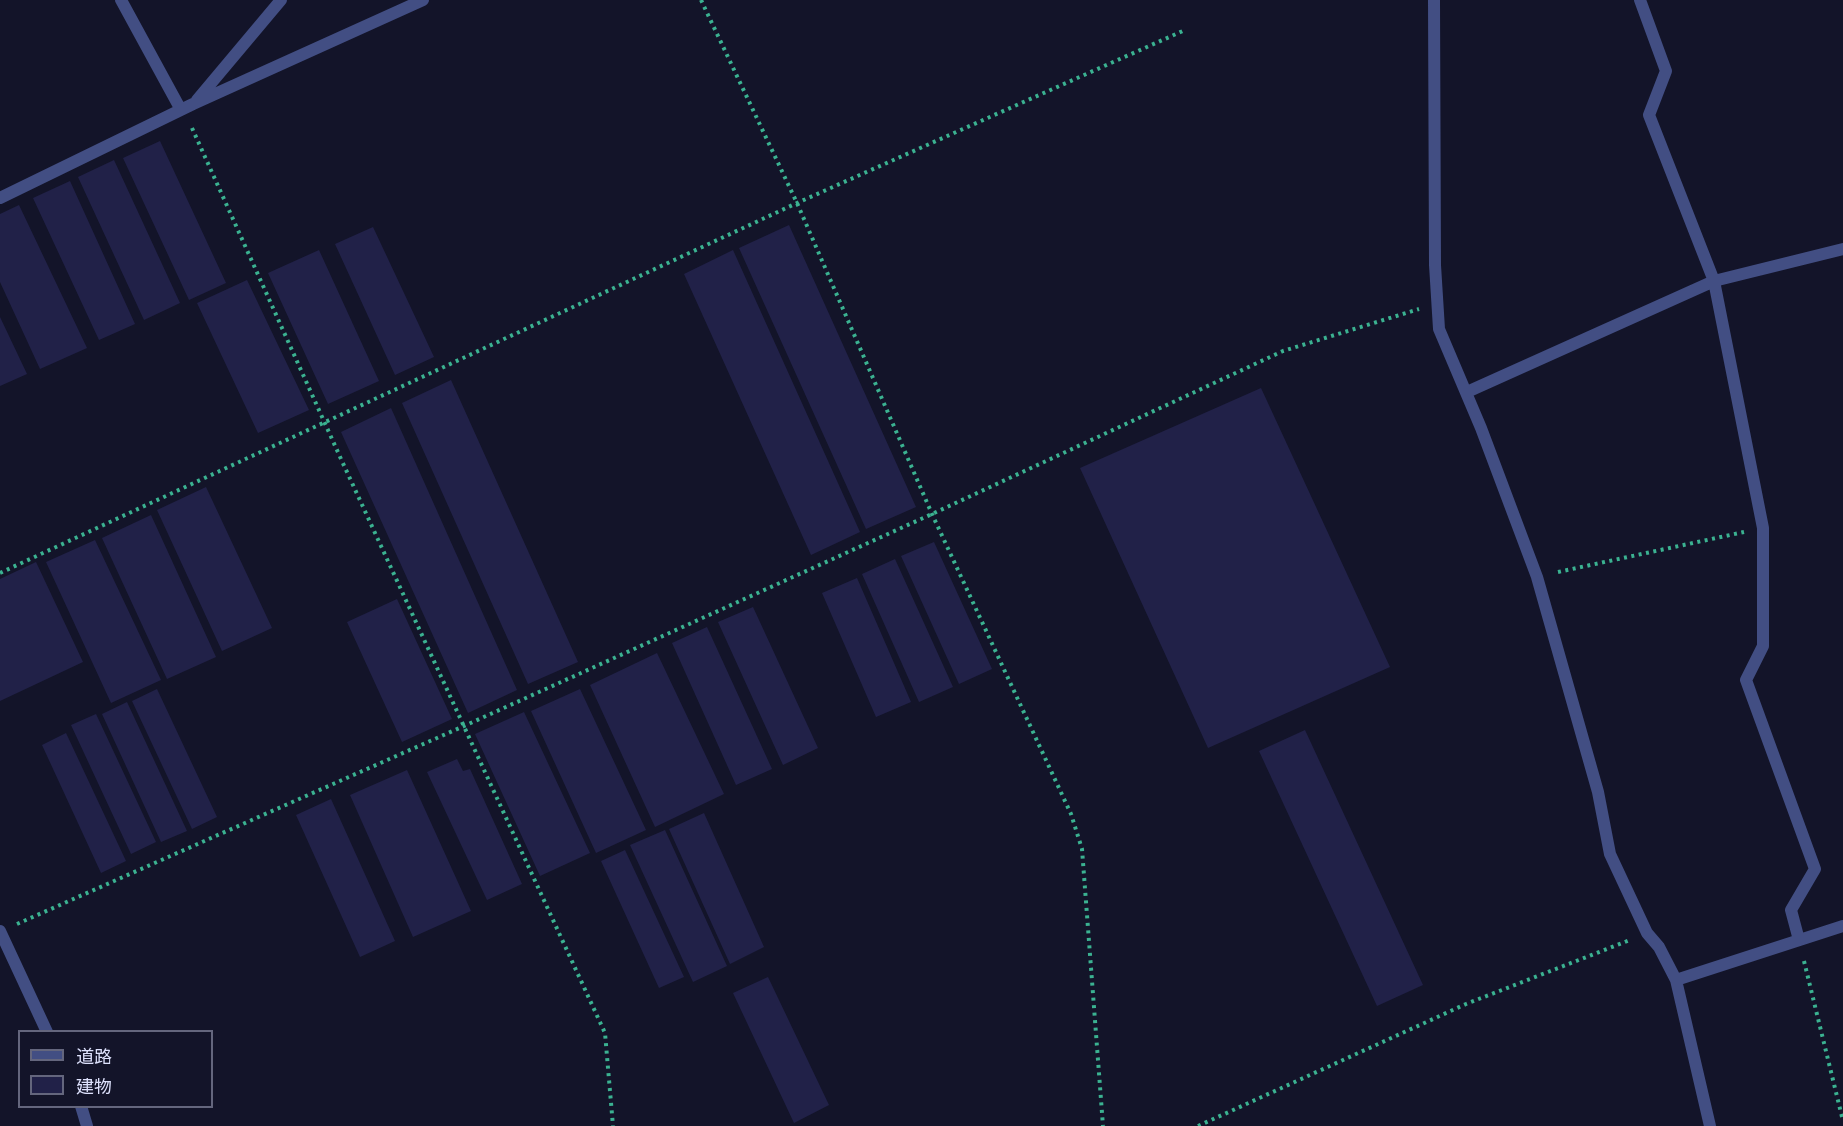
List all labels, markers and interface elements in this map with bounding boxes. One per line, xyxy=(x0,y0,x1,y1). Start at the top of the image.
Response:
legend xyxy=(18,1030,213,1108)
text: 道路 xyxy=(76,1046,112,1068)
text: 建物 xyxy=(76,1076,112,1098)

